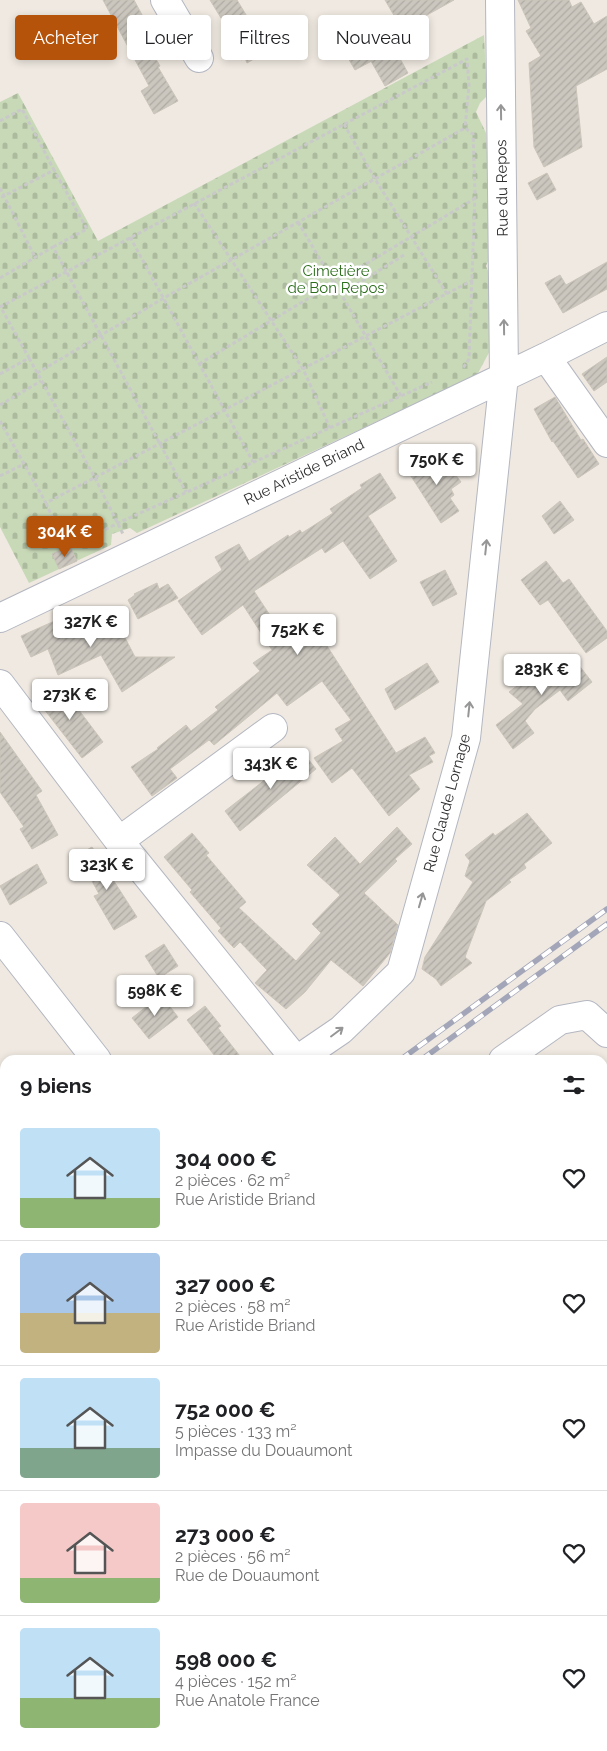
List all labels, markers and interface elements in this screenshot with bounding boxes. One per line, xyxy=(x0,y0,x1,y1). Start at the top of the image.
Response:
chip: Acheter xyxy=(15,15,117,60)
chip: Louer xyxy=(127,15,211,60)
chip: Filtres xyxy=(221,15,308,60)
chip: Nouveau xyxy=(318,15,429,60)
one-way arrow xyxy=(496,104,506,120)
street label: Rue du Repos xyxy=(492,139,512,237)
park label: Cimetière de Bon Repos xyxy=(287,262,385,297)
one-way arrow xyxy=(499,319,509,336)
street label: Rue Aristide Briand xyxy=(241,435,367,509)
pin: 750K € xyxy=(396,444,478,486)
text: 750K € xyxy=(410,450,464,469)
pin: 304K € xyxy=(24,516,106,558)
text: 304K € xyxy=(37,522,93,541)
one-way arrow xyxy=(481,540,491,556)
pin: 327K € xyxy=(50,606,132,648)
text: 327K € xyxy=(64,612,118,631)
pin: 752K € xyxy=(257,614,339,656)
text: 752K € xyxy=(271,620,325,639)
pin: 283K € xyxy=(501,654,583,696)
text: 283K € xyxy=(515,660,569,679)
pin: 273K € xyxy=(29,678,111,721)
text: 273K € xyxy=(43,685,97,704)
one-way arrow xyxy=(464,701,474,717)
street label: Rue Claude Lornage xyxy=(420,732,474,874)
pin: 343K € xyxy=(230,748,312,790)
text: 343K € xyxy=(244,754,298,773)
pin: 323K € xyxy=(66,848,148,891)
text: 323K € xyxy=(80,855,134,874)
one-way arrow xyxy=(417,893,426,909)
pin: 598K € xyxy=(114,974,196,1017)
text: 598K € xyxy=(127,981,183,1000)
one-way arrow xyxy=(330,1027,344,1037)
icon: filters xyxy=(560,1071,588,1099)
text: 9 biens xyxy=(20,1073,92,1098)
text: 304 000 € xyxy=(175,1146,277,1171)
icon: home xyxy=(60,1148,120,1208)
icon: heart xyxy=(560,1164,588,1192)
text: 2 pièces · 62 m² xyxy=(175,1171,290,1190)
text: Rue Aristide Briand xyxy=(175,1190,316,1209)
text: 327 000 € xyxy=(175,1272,276,1297)
icon: home xyxy=(60,1273,120,1333)
icon: heart xyxy=(560,1289,588,1317)
text: 2 pièces · 58 m² xyxy=(175,1297,290,1316)
text: Rue Aristide Briand xyxy=(175,1316,316,1335)
text: 752 000 € xyxy=(175,1397,276,1422)
icon: home xyxy=(60,1398,120,1458)
icon: heart xyxy=(560,1414,588,1442)
text: 5 pièces · 133 m² xyxy=(175,1422,297,1441)
text: Impasse du Douaumont xyxy=(175,1441,352,1460)
text: 273 000 € xyxy=(175,1522,276,1547)
icon: home xyxy=(60,1523,120,1583)
icon: heart xyxy=(560,1539,588,1567)
text: 2 pièces · 56 m² xyxy=(175,1547,291,1566)
text: Rue de Douaumont xyxy=(175,1566,319,1585)
text: 598 000 € xyxy=(175,1647,277,1672)
icon: home xyxy=(60,1648,120,1708)
icon: heart xyxy=(560,1664,588,1692)
text: 4 pièces · 152 m² xyxy=(175,1672,296,1691)
text: Rue Anatole France xyxy=(175,1691,320,1710)

